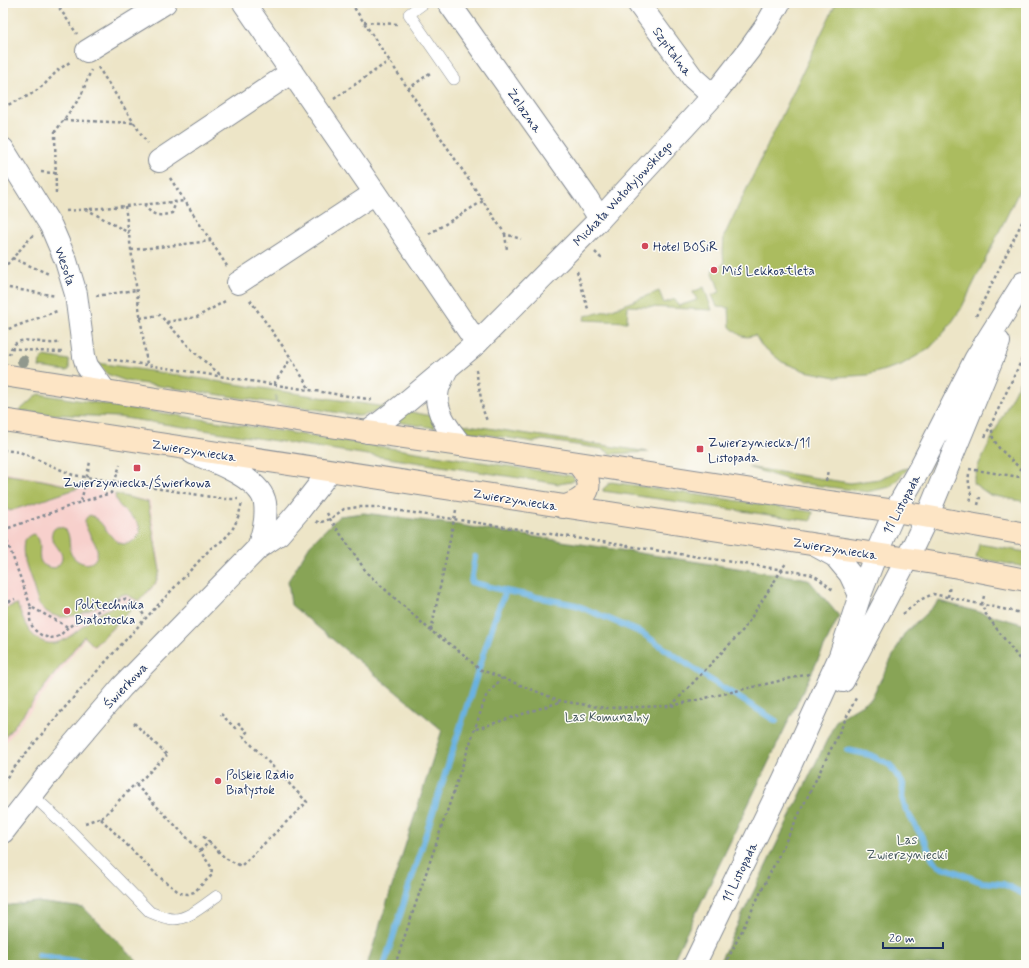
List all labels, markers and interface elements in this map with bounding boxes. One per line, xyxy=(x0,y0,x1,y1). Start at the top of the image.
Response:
street label: Szpitalna xyxy=(648,24,695,80)
street label: Żelazna xyxy=(502,85,545,137)
street label: Michała Wołodyjowskiego xyxy=(570,138,677,250)
place label: Hotel BOSiR xyxy=(653,239,718,256)
marker: Hotel BOSiR xyxy=(640,241,650,251)
street label: Wesoła xyxy=(50,245,79,288)
place label: Miś Lekkoatleta xyxy=(722,263,815,280)
marker: Miś Lekkoatleta xyxy=(709,265,719,275)
place label: Zwierzyniecka/11 Listopada xyxy=(708,435,811,467)
street label: Zwierzyniecka xyxy=(150,436,238,467)
marker: Zwierzyniecka/11 Listopada xyxy=(695,444,705,454)
marker: Zwierzyniecka/Świerkowa xyxy=(132,463,142,473)
street label: 11 Listopada xyxy=(879,472,925,538)
place label: Zwierzyniecka/Świerkowa xyxy=(63,474,212,492)
street label: Zwierzyniecka xyxy=(471,485,559,516)
street label: Zwierzyniecka xyxy=(791,534,879,565)
place label: Politechnika Białostocka xyxy=(75,597,144,629)
marker: Politechnika Białostocka xyxy=(62,606,72,616)
street label: Świerkowa xyxy=(100,658,152,713)
park label: Las Komunalny xyxy=(565,709,650,726)
place label: Polskie Radio Białystok xyxy=(226,767,294,799)
marker: Polskie Radio Białystok xyxy=(213,776,223,786)
park label: Las Zwierzyniecki xyxy=(867,832,947,864)
street label: 11 Listopada xyxy=(718,839,762,906)
scale bar xyxy=(883,924,943,950)
text: 20 m xyxy=(889,931,915,947)

